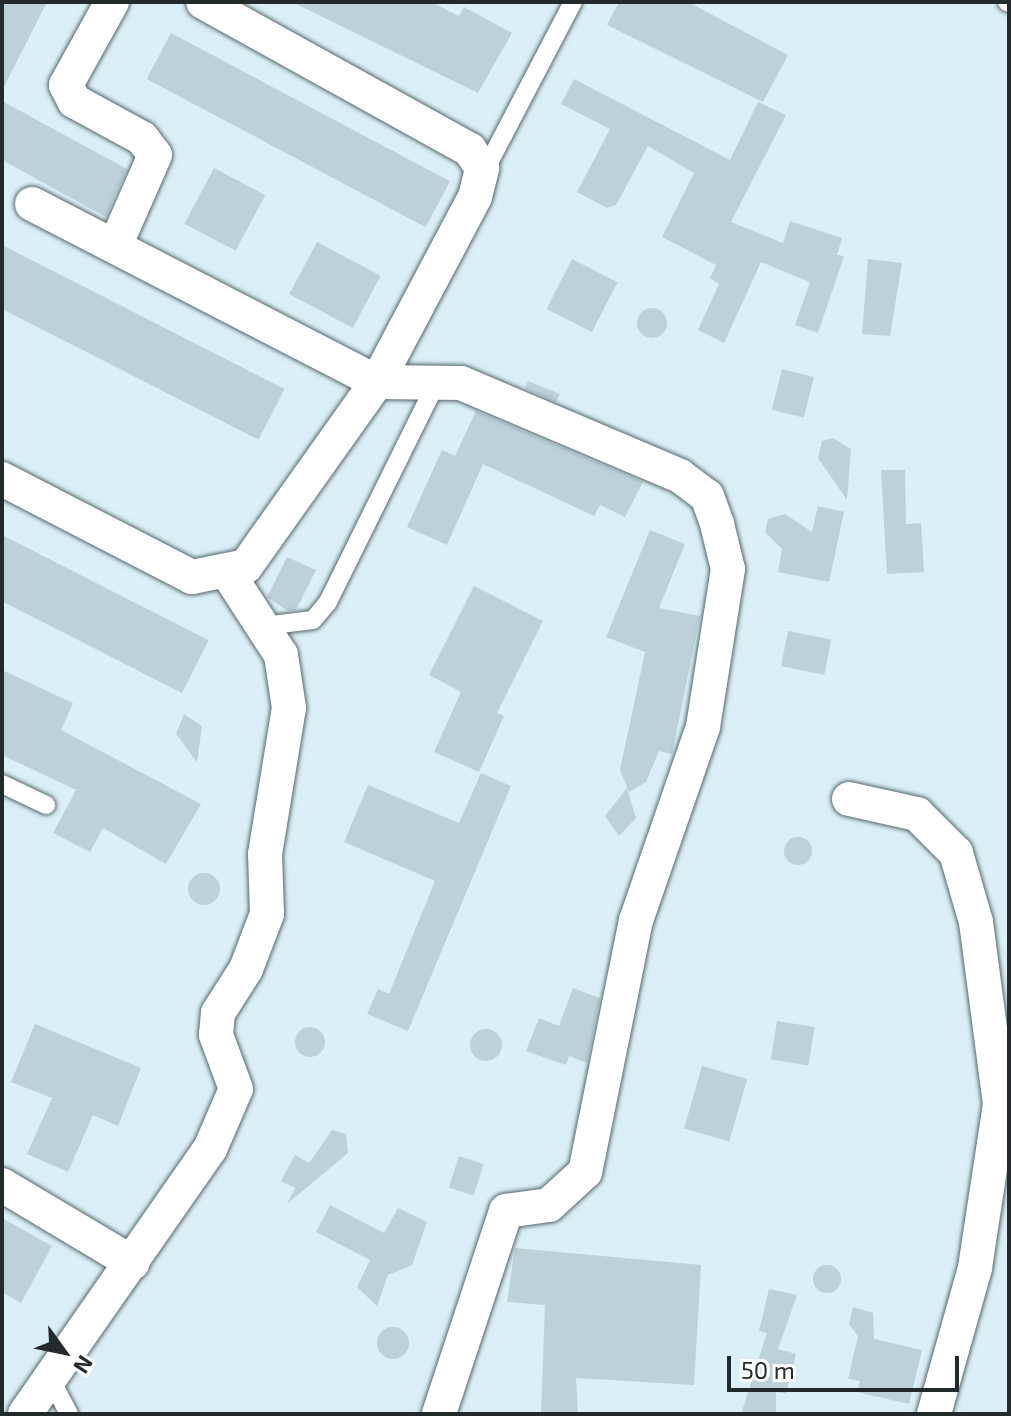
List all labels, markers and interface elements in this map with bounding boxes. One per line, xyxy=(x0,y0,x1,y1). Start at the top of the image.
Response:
north arrow xyxy=(24,1312,104,1392)
scale bar xyxy=(731,1340,963,1390)
text: N xyxy=(69,1351,99,1379)
text: 50 m xyxy=(741,1355,795,1384)

